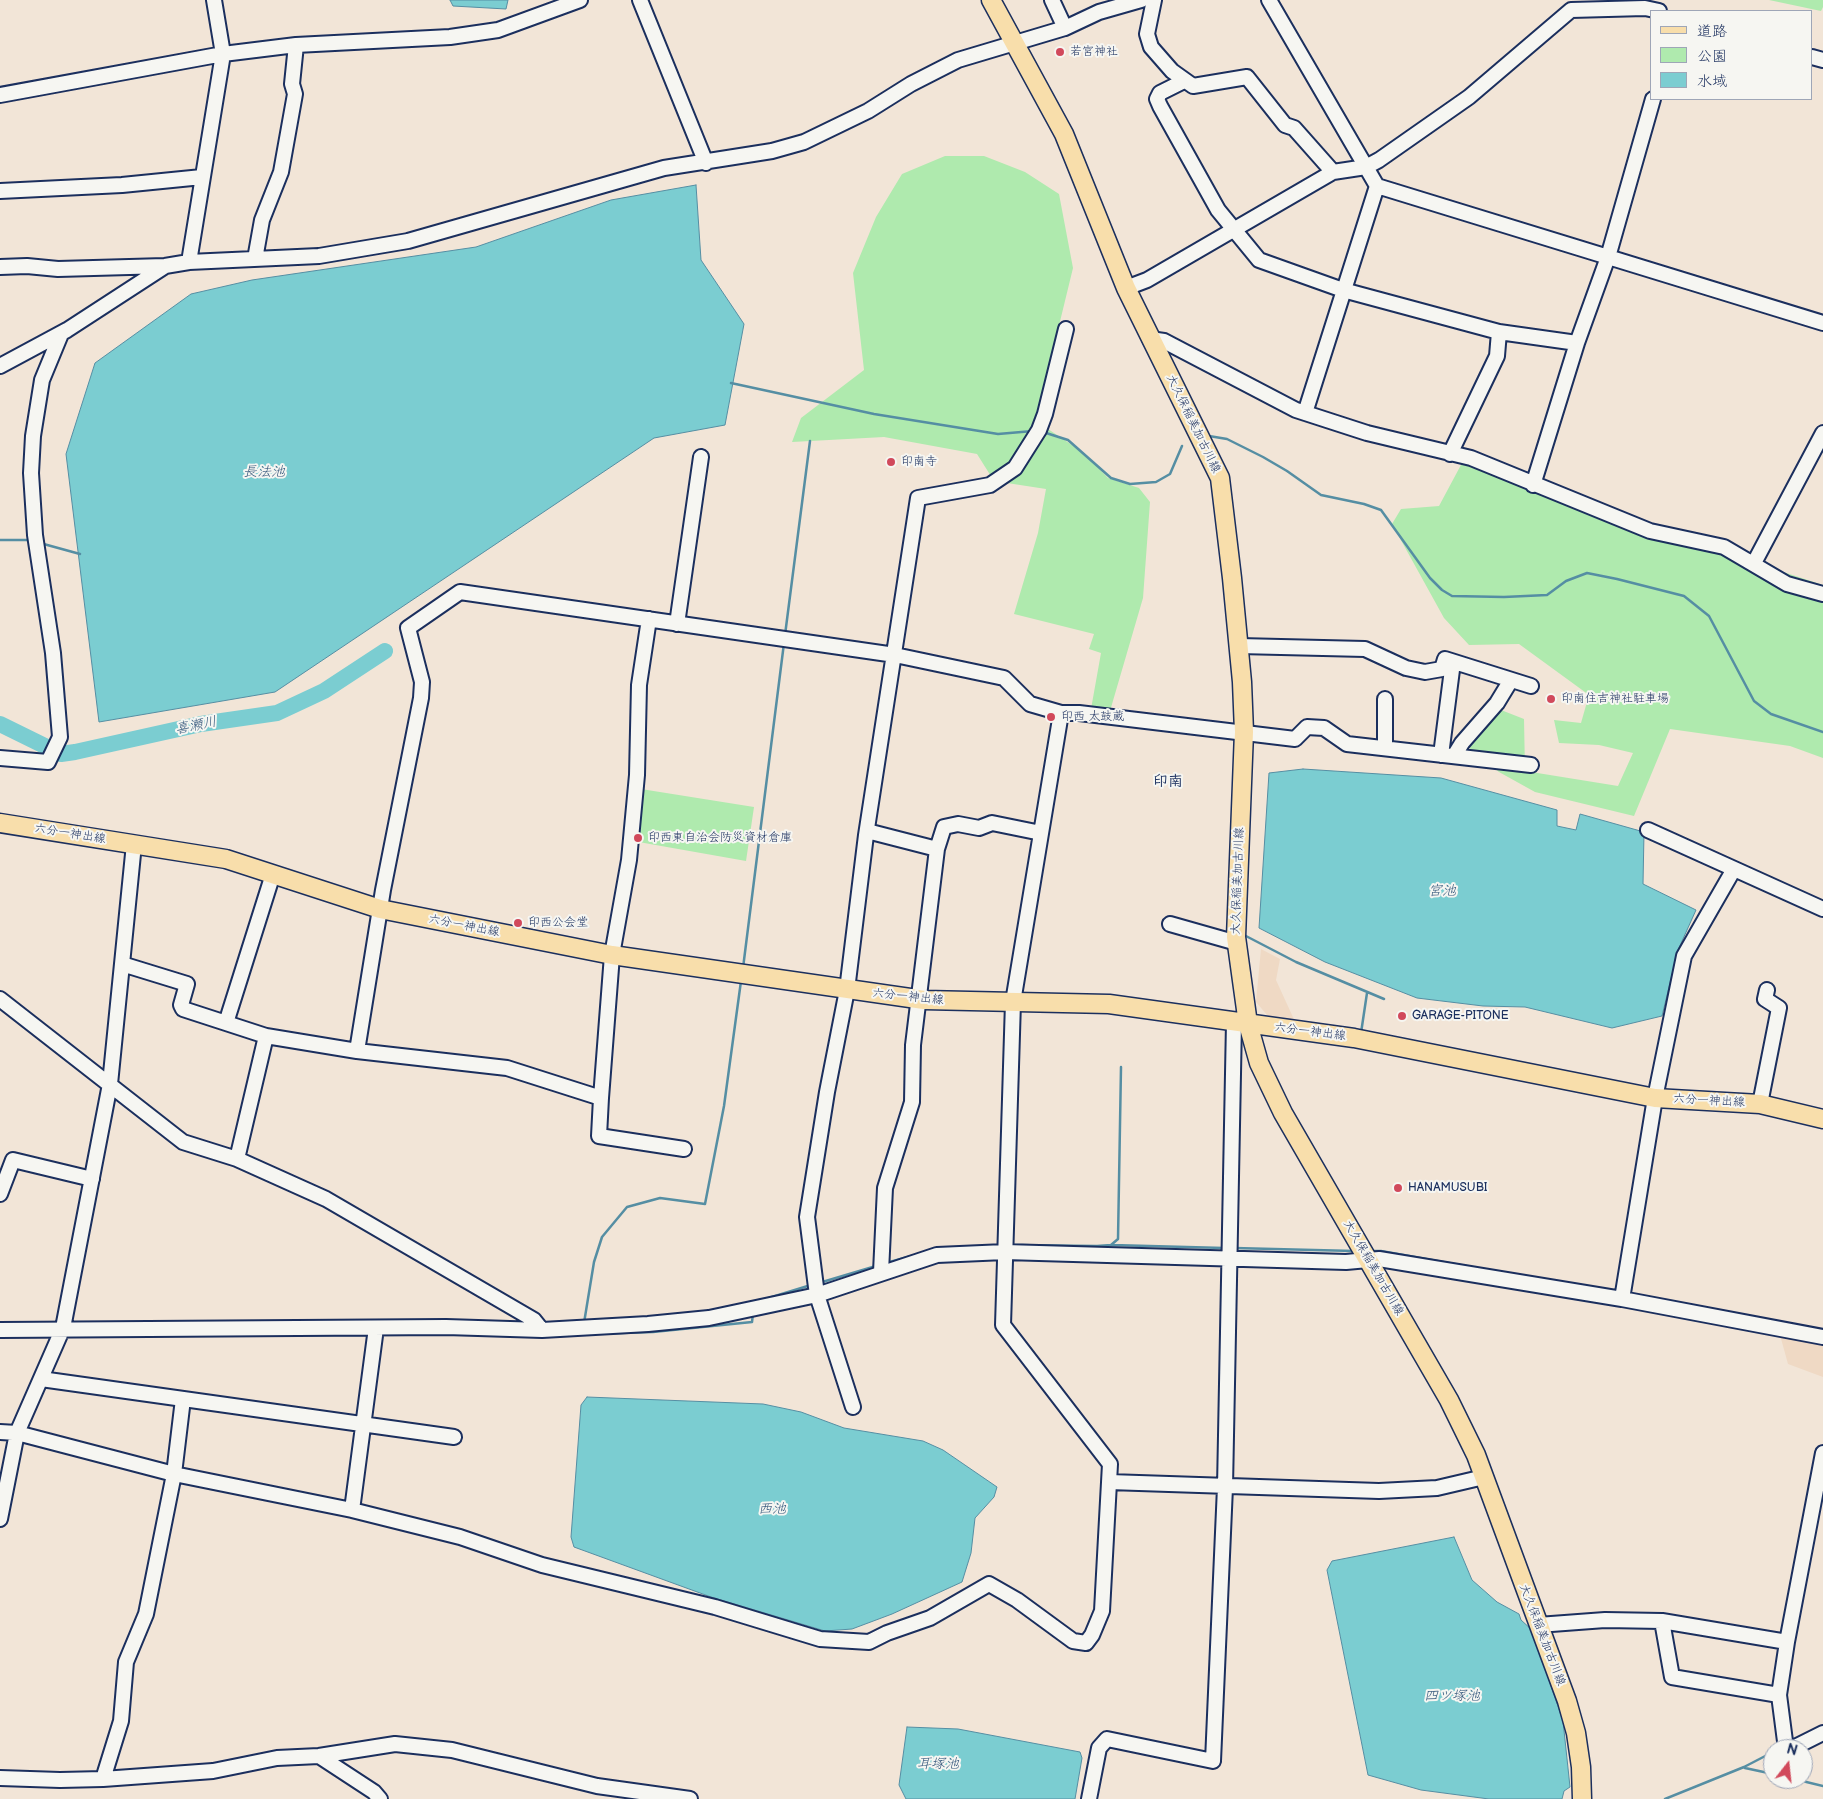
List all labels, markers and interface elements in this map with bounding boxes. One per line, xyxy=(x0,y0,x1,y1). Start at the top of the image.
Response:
legend xyxy=(1650,10,1813,100)
text: 道路 xyxy=(1697,22,1727,41)
place label: 若宮神社 xyxy=(1070,45,1118,59)
marker: 若宮神社 xyxy=(1054,46,1066,58)
text: 公園 xyxy=(1697,47,1727,66)
text: 水域 xyxy=(1697,72,1727,91)
street label: 大久保稲美加古川線 xyxy=(1163,372,1223,476)
place label: 印南寺 xyxy=(901,455,937,469)
marker: 印南寺 xyxy=(885,456,897,468)
water label: 長法池 xyxy=(243,464,285,480)
place label: 印南住吉神社駐車場 xyxy=(1561,692,1669,706)
marker: 印南住吉神社駐車場 xyxy=(1545,693,1557,705)
place label: 印西 太鼓蔵 xyxy=(1061,710,1124,724)
marker: 印西 太鼓蔵 xyxy=(1045,711,1057,723)
water label: 喜瀬川 xyxy=(174,714,218,738)
district label: 印南 xyxy=(1153,773,1183,791)
street label: 六分一神出線 xyxy=(33,821,107,847)
street label: 大久保稲美加古川線 xyxy=(1229,827,1247,935)
place label: 印西東自治会防災資材倉庫 xyxy=(648,831,792,845)
marker: 印西東自治会防災資材倉庫 xyxy=(632,832,644,844)
water label: 宮池 xyxy=(1428,883,1456,899)
street label: 六分一神出線 xyxy=(427,912,501,940)
place label: 印西公会堂 xyxy=(528,916,588,930)
marker: 印西公会堂 xyxy=(512,917,524,929)
street label: 六分一神出線 xyxy=(871,986,945,1008)
place label: GARAGE-PITONE xyxy=(1412,1009,1509,1023)
marker: GARAGE-PITONE xyxy=(1396,1010,1408,1022)
street label: 六分一神出線 xyxy=(1273,1020,1347,1044)
street label: 六分一神出線 xyxy=(1673,1092,1745,1110)
place label: HANAMUSUBI xyxy=(1408,1181,1488,1195)
marker: HANAMUSUBI xyxy=(1392,1182,1404,1194)
street label: 大久保稲美加古川線 xyxy=(1340,1218,1406,1318)
water label: 西池 xyxy=(758,1501,786,1517)
street label: 大久保稲美加古川線 xyxy=(1516,1582,1568,1688)
water label: 四ツ塚池 xyxy=(1424,1688,1480,1704)
north arrow xyxy=(1763,1739,1813,1789)
text: N xyxy=(1785,1740,1799,1760)
water label: 耳塚池 xyxy=(917,1756,959,1772)

